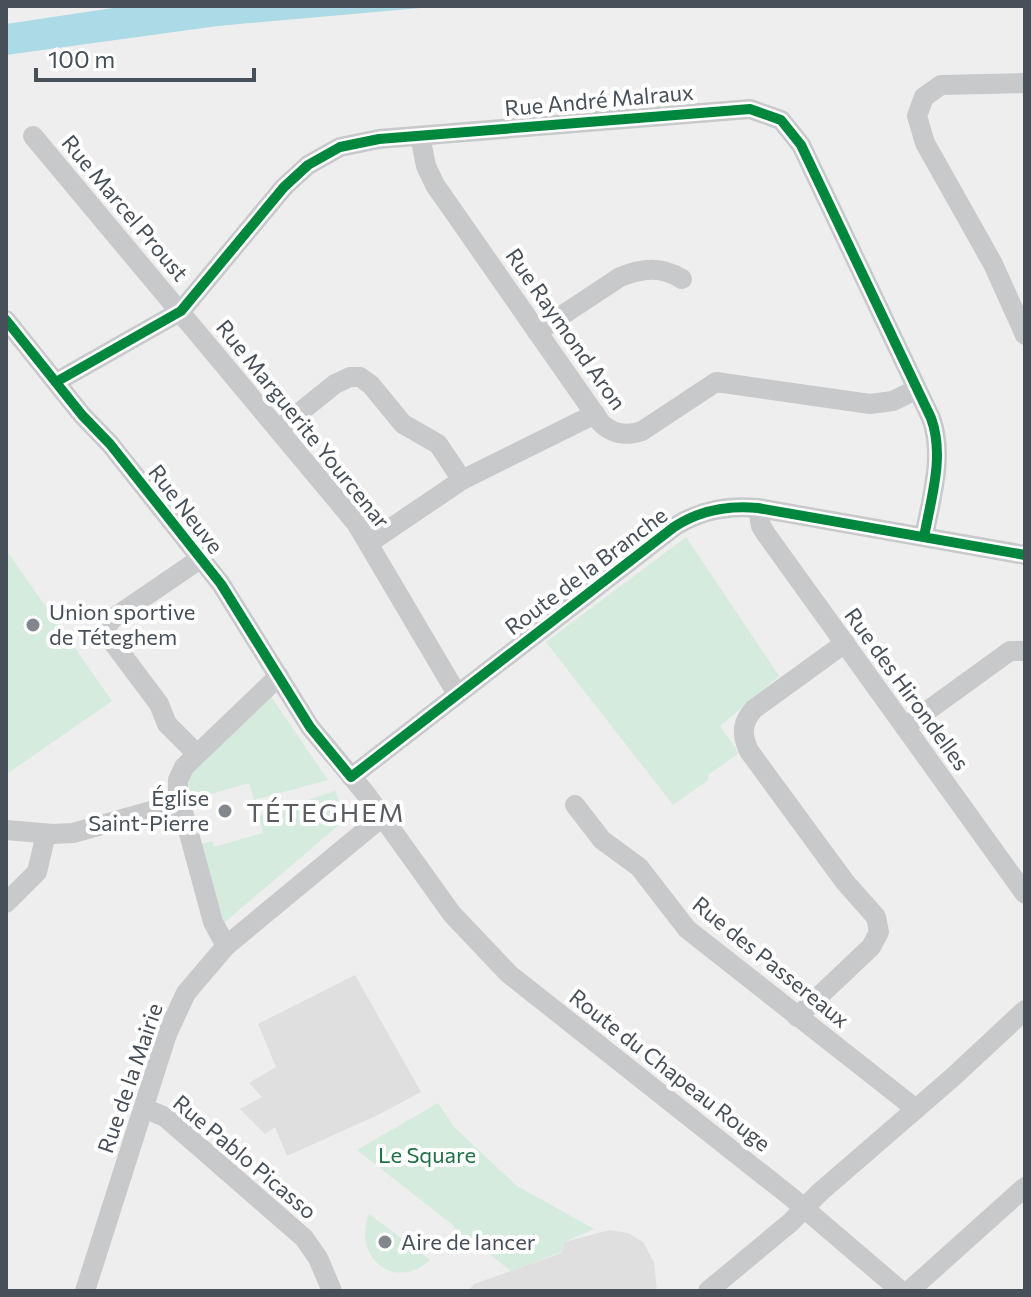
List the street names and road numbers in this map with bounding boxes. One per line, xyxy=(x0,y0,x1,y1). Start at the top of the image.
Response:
street label: Rue André Malraux xyxy=(503,78,695,121)
street label: Rue Marcel Proust xyxy=(56,129,194,286)
street label: Rue Raymond Aron xyxy=(501,243,632,415)
street label: Rue Marguerite Yourcenar xyxy=(211,314,396,533)
street label: Rue Neuve xyxy=(143,459,230,559)
street label: Route de la Branche xyxy=(499,501,672,640)
street label: Rue des Hirondelles xyxy=(839,602,976,775)
street label: Rue des Passereaux xyxy=(688,890,855,1033)
street label: Route du Chapeau Rouge xyxy=(564,983,776,1157)
street label: Rue de la Mairie xyxy=(91,999,168,1156)
street label: Rue Pablo Picasso xyxy=(168,1089,323,1224)

